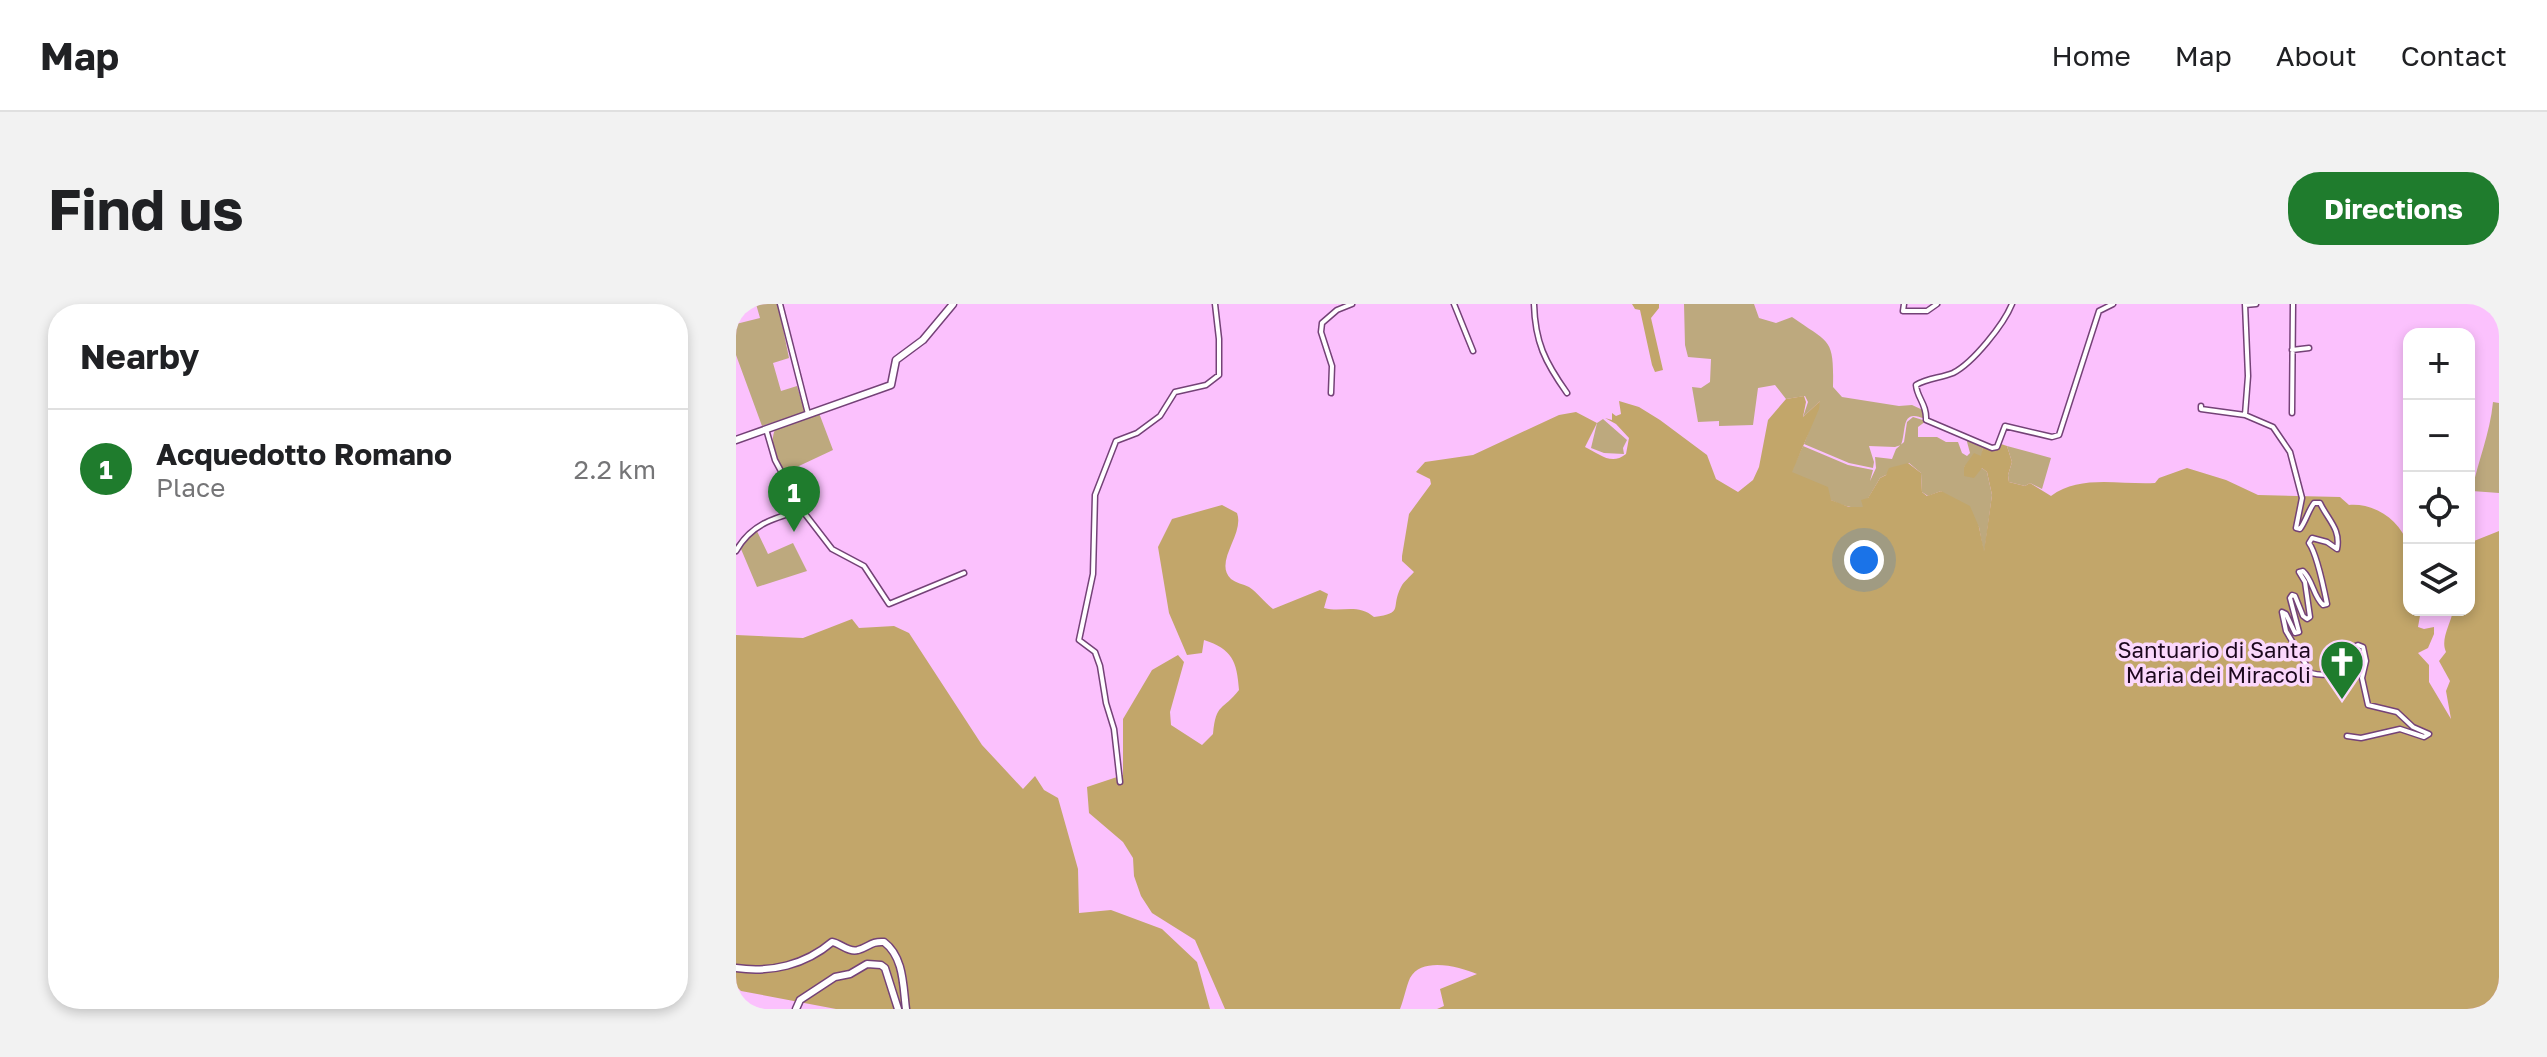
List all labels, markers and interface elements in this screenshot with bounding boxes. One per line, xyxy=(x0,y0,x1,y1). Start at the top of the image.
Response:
text: Map xyxy=(40,33,119,78)
text: Home xyxy=(2052,39,2131,72)
text: Map xyxy=(2175,39,2232,72)
text: About xyxy=(2276,39,2357,72)
text: Contact xyxy=(2401,39,2507,72)
button: Directions xyxy=(2288,172,2499,245)
text: Find us xyxy=(48,175,244,242)
map controls xyxy=(2403,328,2475,616)
button: + xyxy=(2403,328,2475,400)
text: Nearby xyxy=(80,336,200,376)
button: − xyxy=(2403,400,2475,472)
text: Acquedotto Romano xyxy=(156,436,452,472)
text: 1 xyxy=(99,454,113,485)
text: 2.2 km xyxy=(574,454,656,485)
pin: 1 xyxy=(768,466,820,532)
text: Place xyxy=(156,472,225,503)
button: locate xyxy=(2403,472,2475,544)
your location xyxy=(1844,540,1884,580)
button: layers xyxy=(2403,544,2475,616)
place label: Santuario di Santa Maria dei Miracoli xyxy=(2117,636,2311,688)
church icon: Santuario di Santa Maria dei Miracoli xyxy=(2318,638,2366,701)

